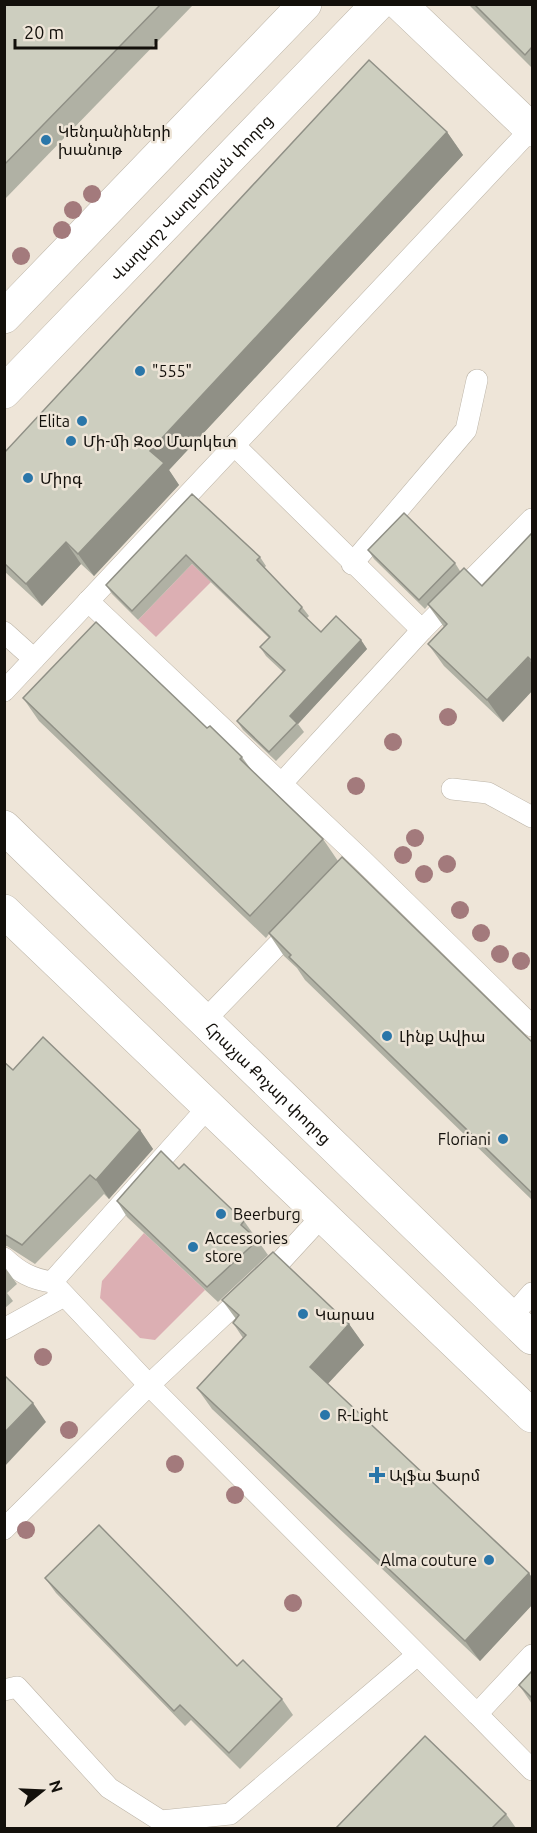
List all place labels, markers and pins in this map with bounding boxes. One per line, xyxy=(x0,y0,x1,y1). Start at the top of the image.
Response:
place label: Կենդանիների խանութ xyxy=(58,122,171,159)
marker: Կենդանիների խանութ xyxy=(39,133,53,147)
place label: "555" xyxy=(152,362,192,380)
marker: "555" xyxy=(133,364,147,378)
place label: Elita xyxy=(38,412,70,430)
marker: Elita xyxy=(75,414,89,428)
place label: Մի-մի Զօօ Մարկետ xyxy=(83,432,237,451)
marker: Մի-մի Զօօ Մարկետ xyxy=(64,434,78,448)
place label: Միրգ xyxy=(40,469,83,488)
marker: Միրգ xyxy=(21,471,35,485)
place label: Լինք Ավիա xyxy=(399,1027,485,1046)
marker: Լինք Ավիա xyxy=(380,1029,394,1043)
place label: Floriani xyxy=(438,1130,491,1148)
marker: Floriani xyxy=(496,1132,510,1146)
place label: Beerburg xyxy=(233,1205,301,1223)
marker: Beerburg xyxy=(214,1207,228,1221)
place label: Accessories store xyxy=(205,1229,288,1265)
marker: Accessories store xyxy=(186,1240,200,1254)
place label: Կարաս xyxy=(315,1305,375,1324)
marker: Կարաս xyxy=(296,1307,310,1321)
place label: R-Light xyxy=(337,1406,389,1424)
marker: R-Light xyxy=(318,1408,332,1422)
place label: Ալֆա Ֆարմ xyxy=(389,1466,481,1485)
marker: Ալֆա Ֆարմ xyxy=(370,1468,384,1482)
place label: Alma couture xyxy=(381,1551,477,1569)
marker: Alma couture xyxy=(482,1553,496,1567)

